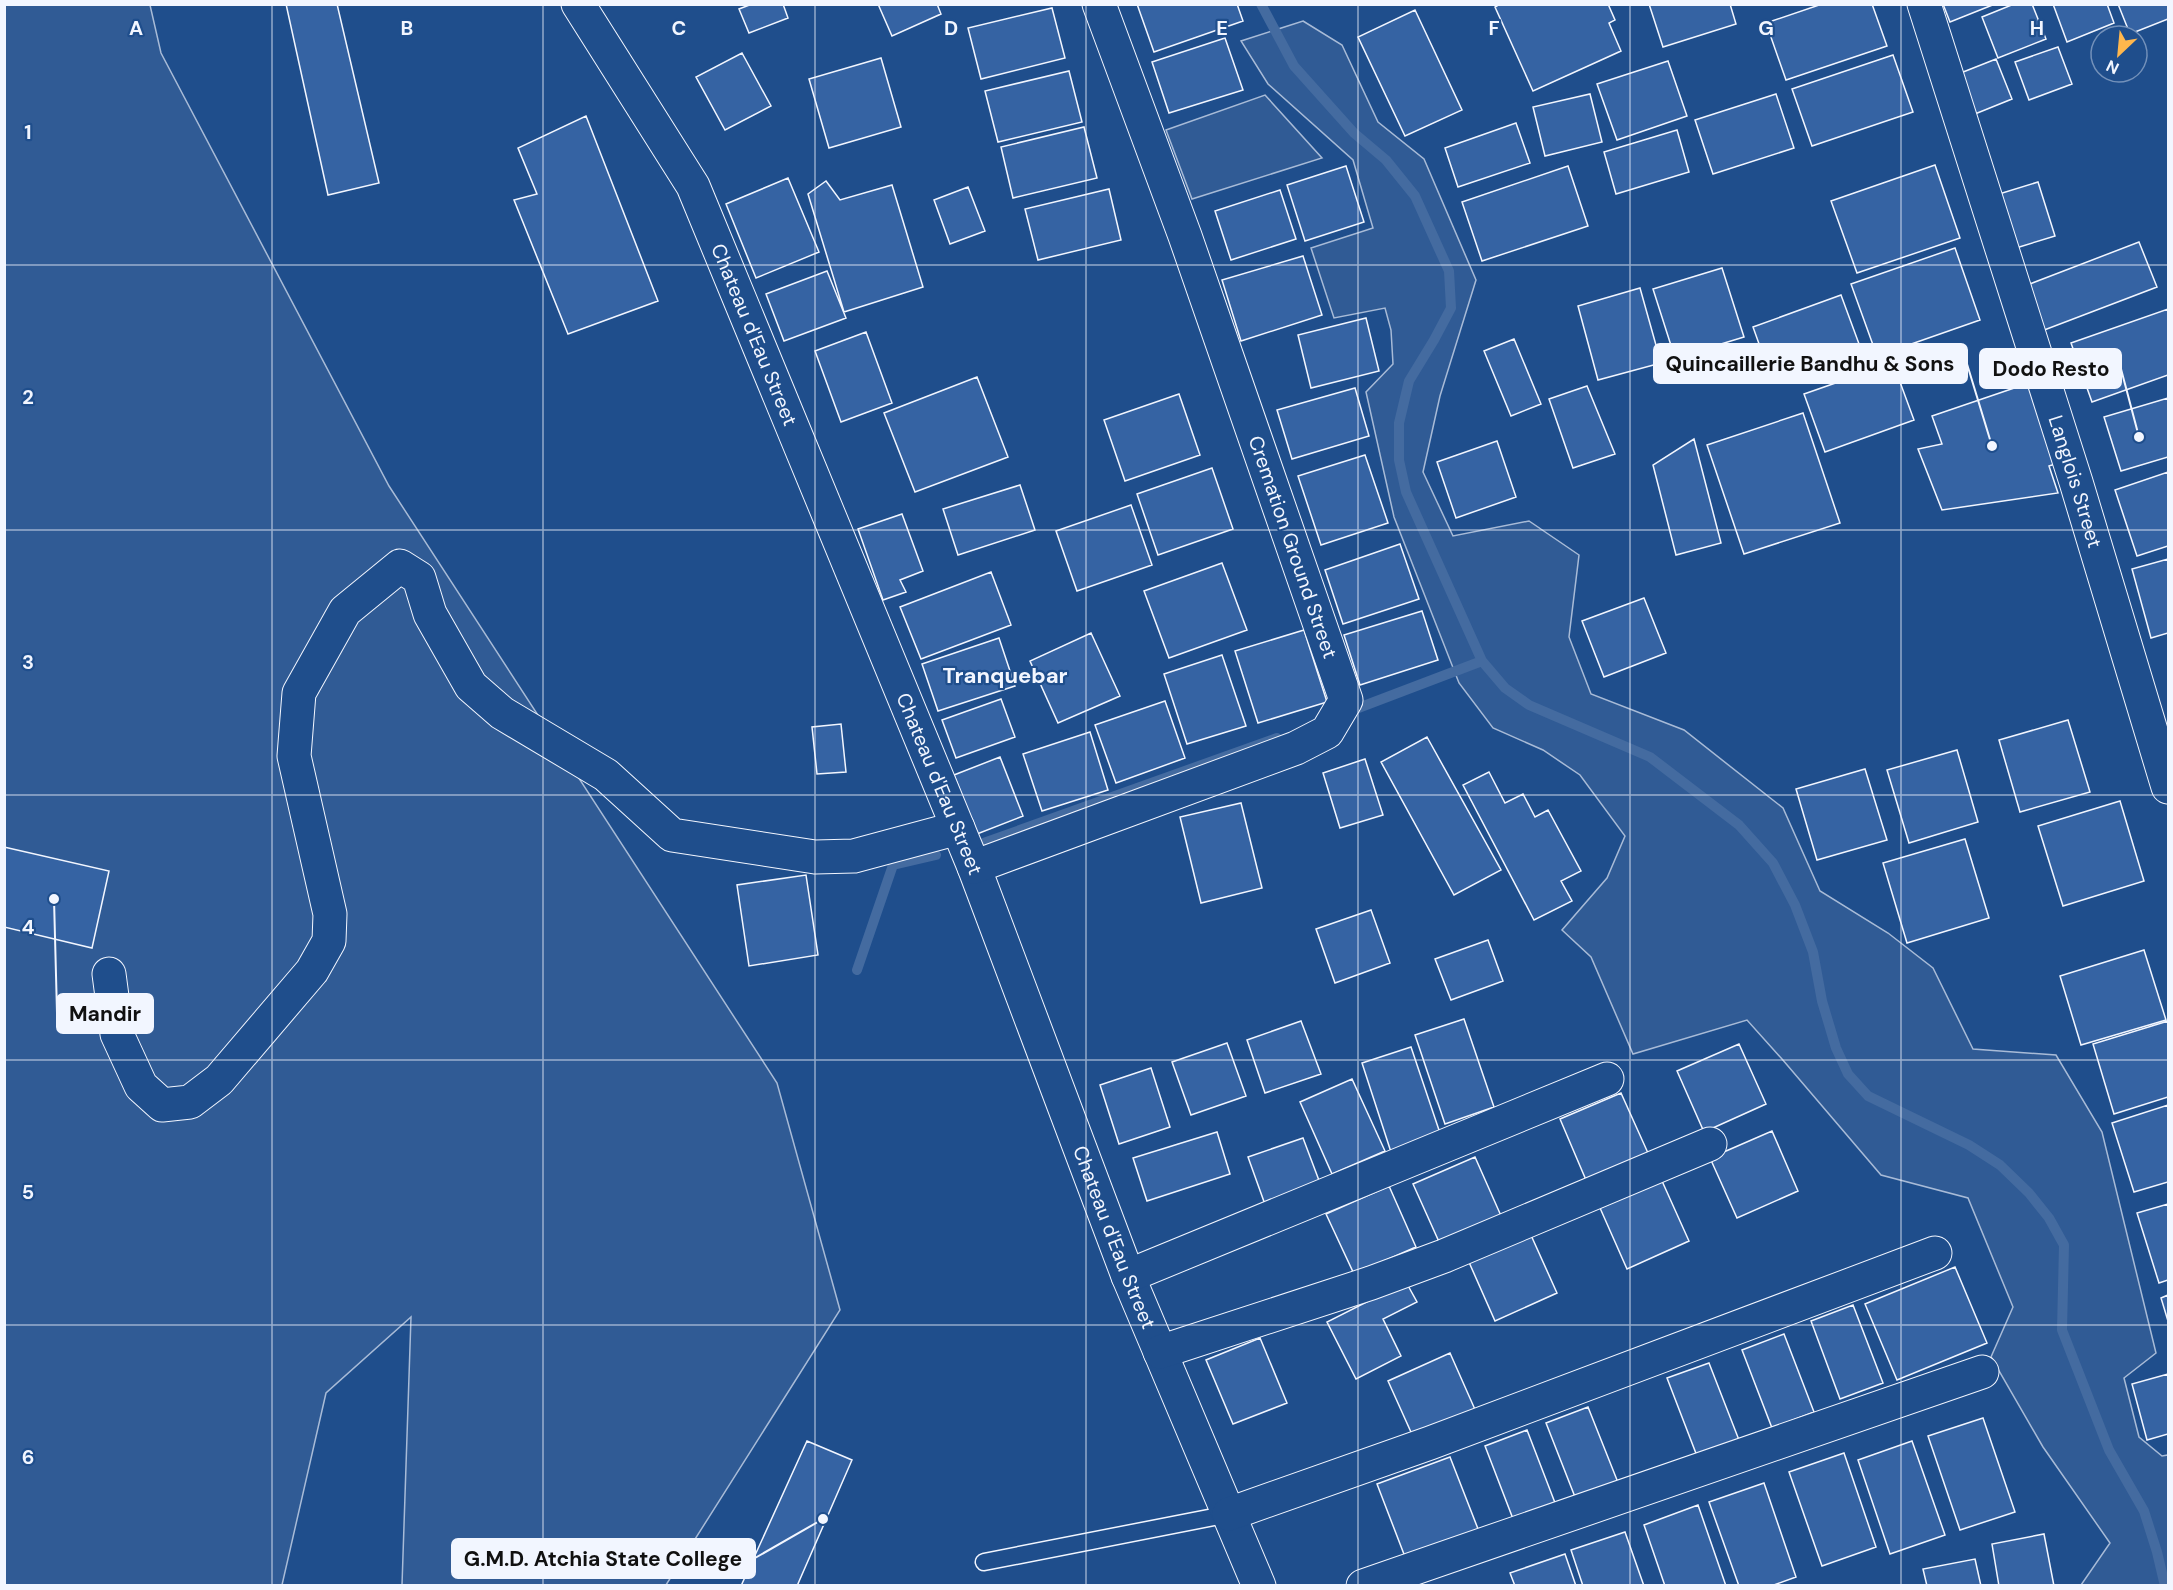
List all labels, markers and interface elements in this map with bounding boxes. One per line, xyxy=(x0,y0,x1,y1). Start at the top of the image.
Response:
text: A xyxy=(129,15,143,41)
text: B xyxy=(401,15,413,41)
text: C xyxy=(672,15,686,41)
text: D xyxy=(944,15,958,41)
text: E xyxy=(1216,15,1228,41)
text: F xyxy=(1488,15,1500,41)
text: G xyxy=(1758,15,1774,41)
text: H xyxy=(2030,15,2044,41)
north arrow xyxy=(2089,24,2149,84)
text: N xyxy=(2103,55,2122,79)
text: 1 xyxy=(24,119,32,145)
street label: Chateau d'Eau Street xyxy=(705,240,803,430)
callout: Quincaillerie Bandhu & Sons xyxy=(1654,344,1967,383)
callout: Dodo Resto xyxy=(1980,349,2121,388)
text: Quincaillerie Bandhu & Sons xyxy=(1666,350,1954,378)
text: Dodo Resto xyxy=(1993,355,2109,383)
text: 2 xyxy=(22,384,34,410)
street label: Langlois Street xyxy=(2043,412,2108,551)
street label: Cremation Ground Street xyxy=(1243,432,1343,662)
text: 3 xyxy=(22,649,34,675)
district label: Tranquebar xyxy=(942,661,1068,690)
street label: Chateau d'Eau Street xyxy=(891,689,989,879)
text: 4 xyxy=(22,914,35,940)
callout: Mandir xyxy=(57,994,153,1033)
text: Mandir xyxy=(69,1000,141,1028)
street label: Chateau d'Eau Street xyxy=(1067,1142,1162,1333)
text: 5 xyxy=(22,1179,34,1205)
text: 6 xyxy=(22,1444,34,1470)
callout: G.M.D. Atchia State College xyxy=(452,1539,755,1578)
text: G.M.D. Atchia State College xyxy=(464,1545,742,1573)

